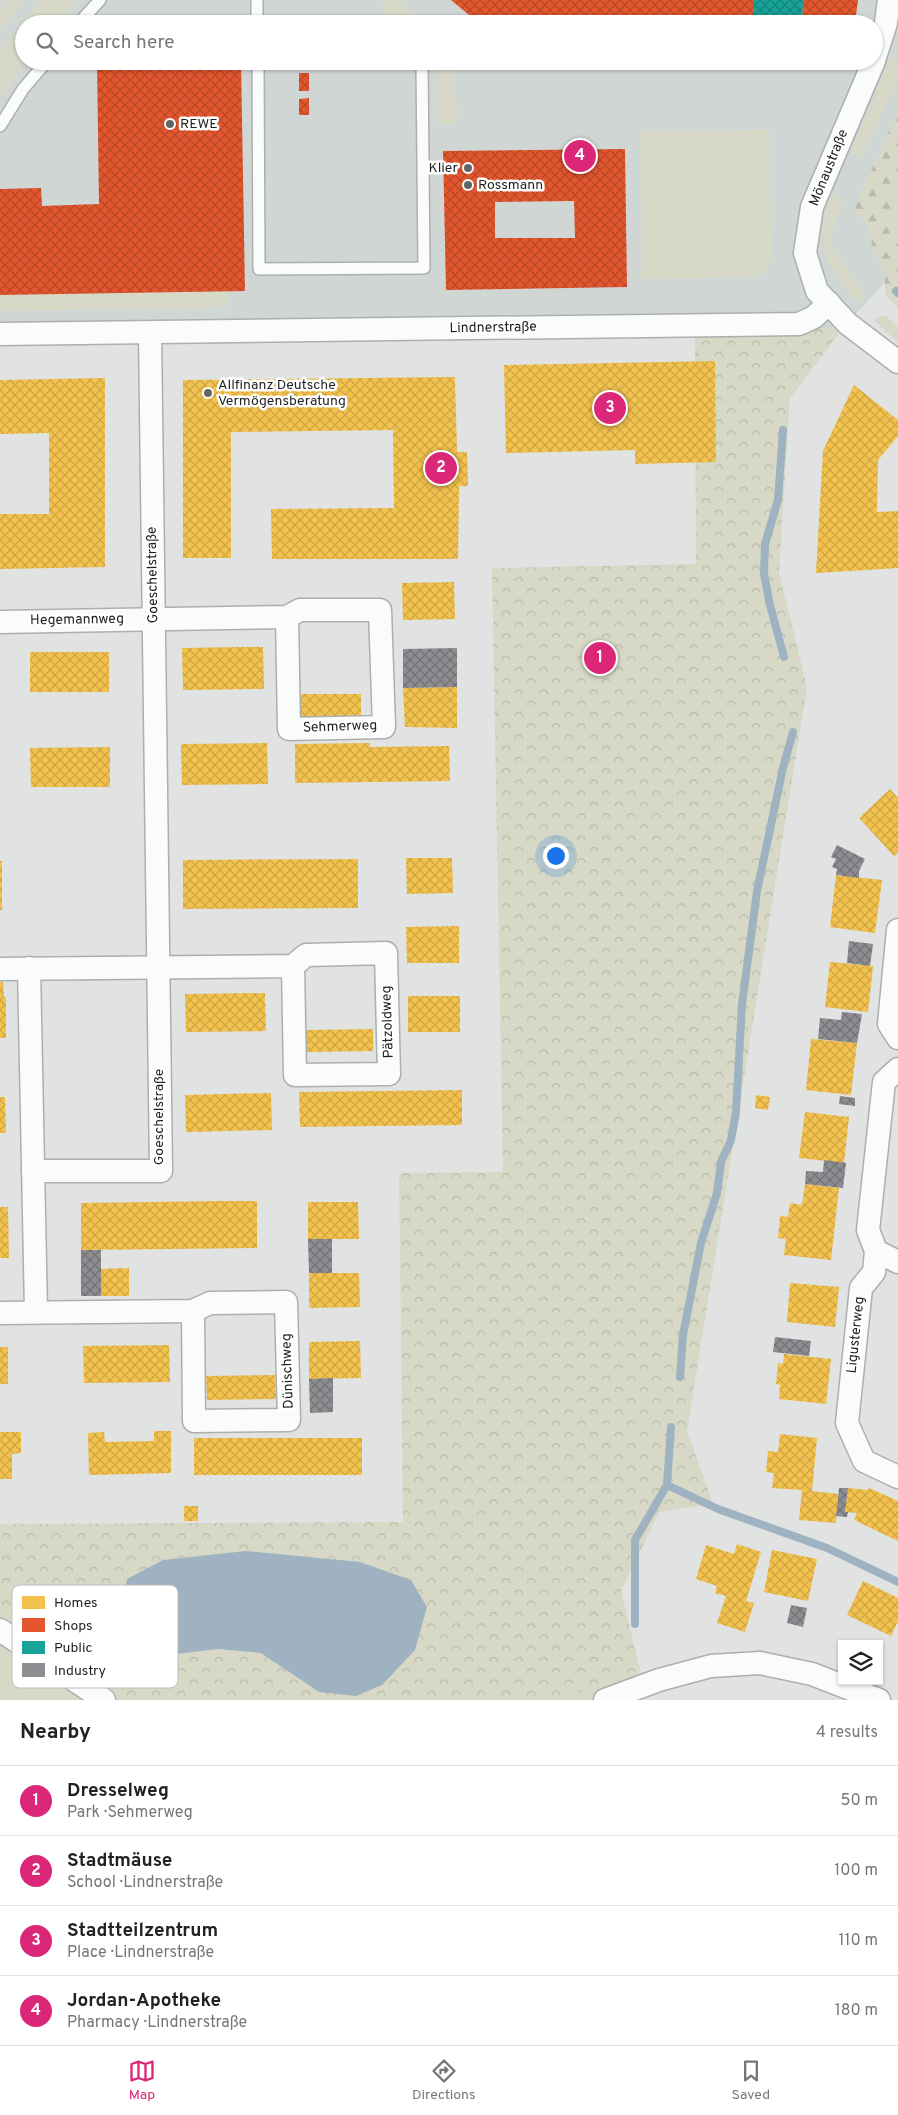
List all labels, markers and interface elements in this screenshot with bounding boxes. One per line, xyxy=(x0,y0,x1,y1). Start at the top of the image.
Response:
search box xyxy=(15,15,883,70)
icon: search xyxy=(33,29,61,57)
text: Search here xyxy=(73,31,175,55)
place label: REWE xyxy=(180,116,218,133)
marker: REWE xyxy=(164,118,176,130)
street label: Mönaustraße xyxy=(806,127,852,209)
pin: 4 xyxy=(564,137,596,175)
place label: Klier xyxy=(428,160,459,177)
marker: Klier xyxy=(462,162,474,174)
place label: Rossmann xyxy=(478,177,543,194)
marker: Rossmann xyxy=(462,179,474,191)
street label: Lindnerstraße xyxy=(449,319,537,337)
place label: Allfinanz Deutsche Vermögensberatung xyxy=(218,377,346,410)
marker: Allfinanz Deutsche Vermögensberatung xyxy=(202,387,214,399)
pin: 3 xyxy=(594,389,626,427)
pin: 2 xyxy=(425,449,457,487)
street label: Goeschelstraße xyxy=(144,526,162,624)
street label: Hegemannweg xyxy=(30,611,124,629)
pin: 1 xyxy=(584,639,616,677)
street label: Sehmerweg xyxy=(302,717,378,737)
your location xyxy=(543,843,569,869)
street label: Pätzoldweg xyxy=(378,985,398,1059)
street label: Goeschelstraße xyxy=(151,1069,168,1165)
street label: Ligusterweg xyxy=(844,1296,868,1374)
street label: Dünischweg xyxy=(278,1333,298,1409)
legend xyxy=(12,1585,178,1688)
text: Homes xyxy=(54,1595,98,1612)
text: Shops xyxy=(54,1618,93,1635)
text: Public xyxy=(54,1640,93,1657)
map controls xyxy=(838,1640,883,1685)
button: layers xyxy=(838,1640,883,1685)
text: Industry xyxy=(54,1663,106,1680)
text: Nearby xyxy=(20,1719,91,1746)
text: 4 results xyxy=(816,1723,878,1743)
text: Dresselweg xyxy=(67,1779,169,1803)
text: 1 xyxy=(33,1791,39,1811)
text: 50 m xyxy=(841,1791,878,1811)
text: Park · Sehmerweg xyxy=(67,1803,193,1823)
text: Stadtmäuse xyxy=(67,1849,172,1873)
text: 2 xyxy=(31,1861,41,1881)
text: 100 m xyxy=(834,1861,878,1881)
text: School · Lindnerstraße xyxy=(67,1873,223,1893)
text: Stadtteilzentrum xyxy=(67,1919,218,1943)
text: 3 xyxy=(31,1931,41,1951)
text: 110 m xyxy=(838,1931,878,1951)
text: Place · Lindnerstraße xyxy=(67,1943,214,1963)
text: Jordan-Apotheke xyxy=(67,1989,221,2013)
text: 4 xyxy=(31,2001,41,2021)
text: 180 m xyxy=(835,2001,878,2021)
text: Pharmacy · Lindnerstraße xyxy=(67,2013,247,2033)
tab: Map xyxy=(128,2057,156,2104)
tab: Directions xyxy=(412,2057,476,2104)
tab: Saved xyxy=(732,2057,770,2104)

